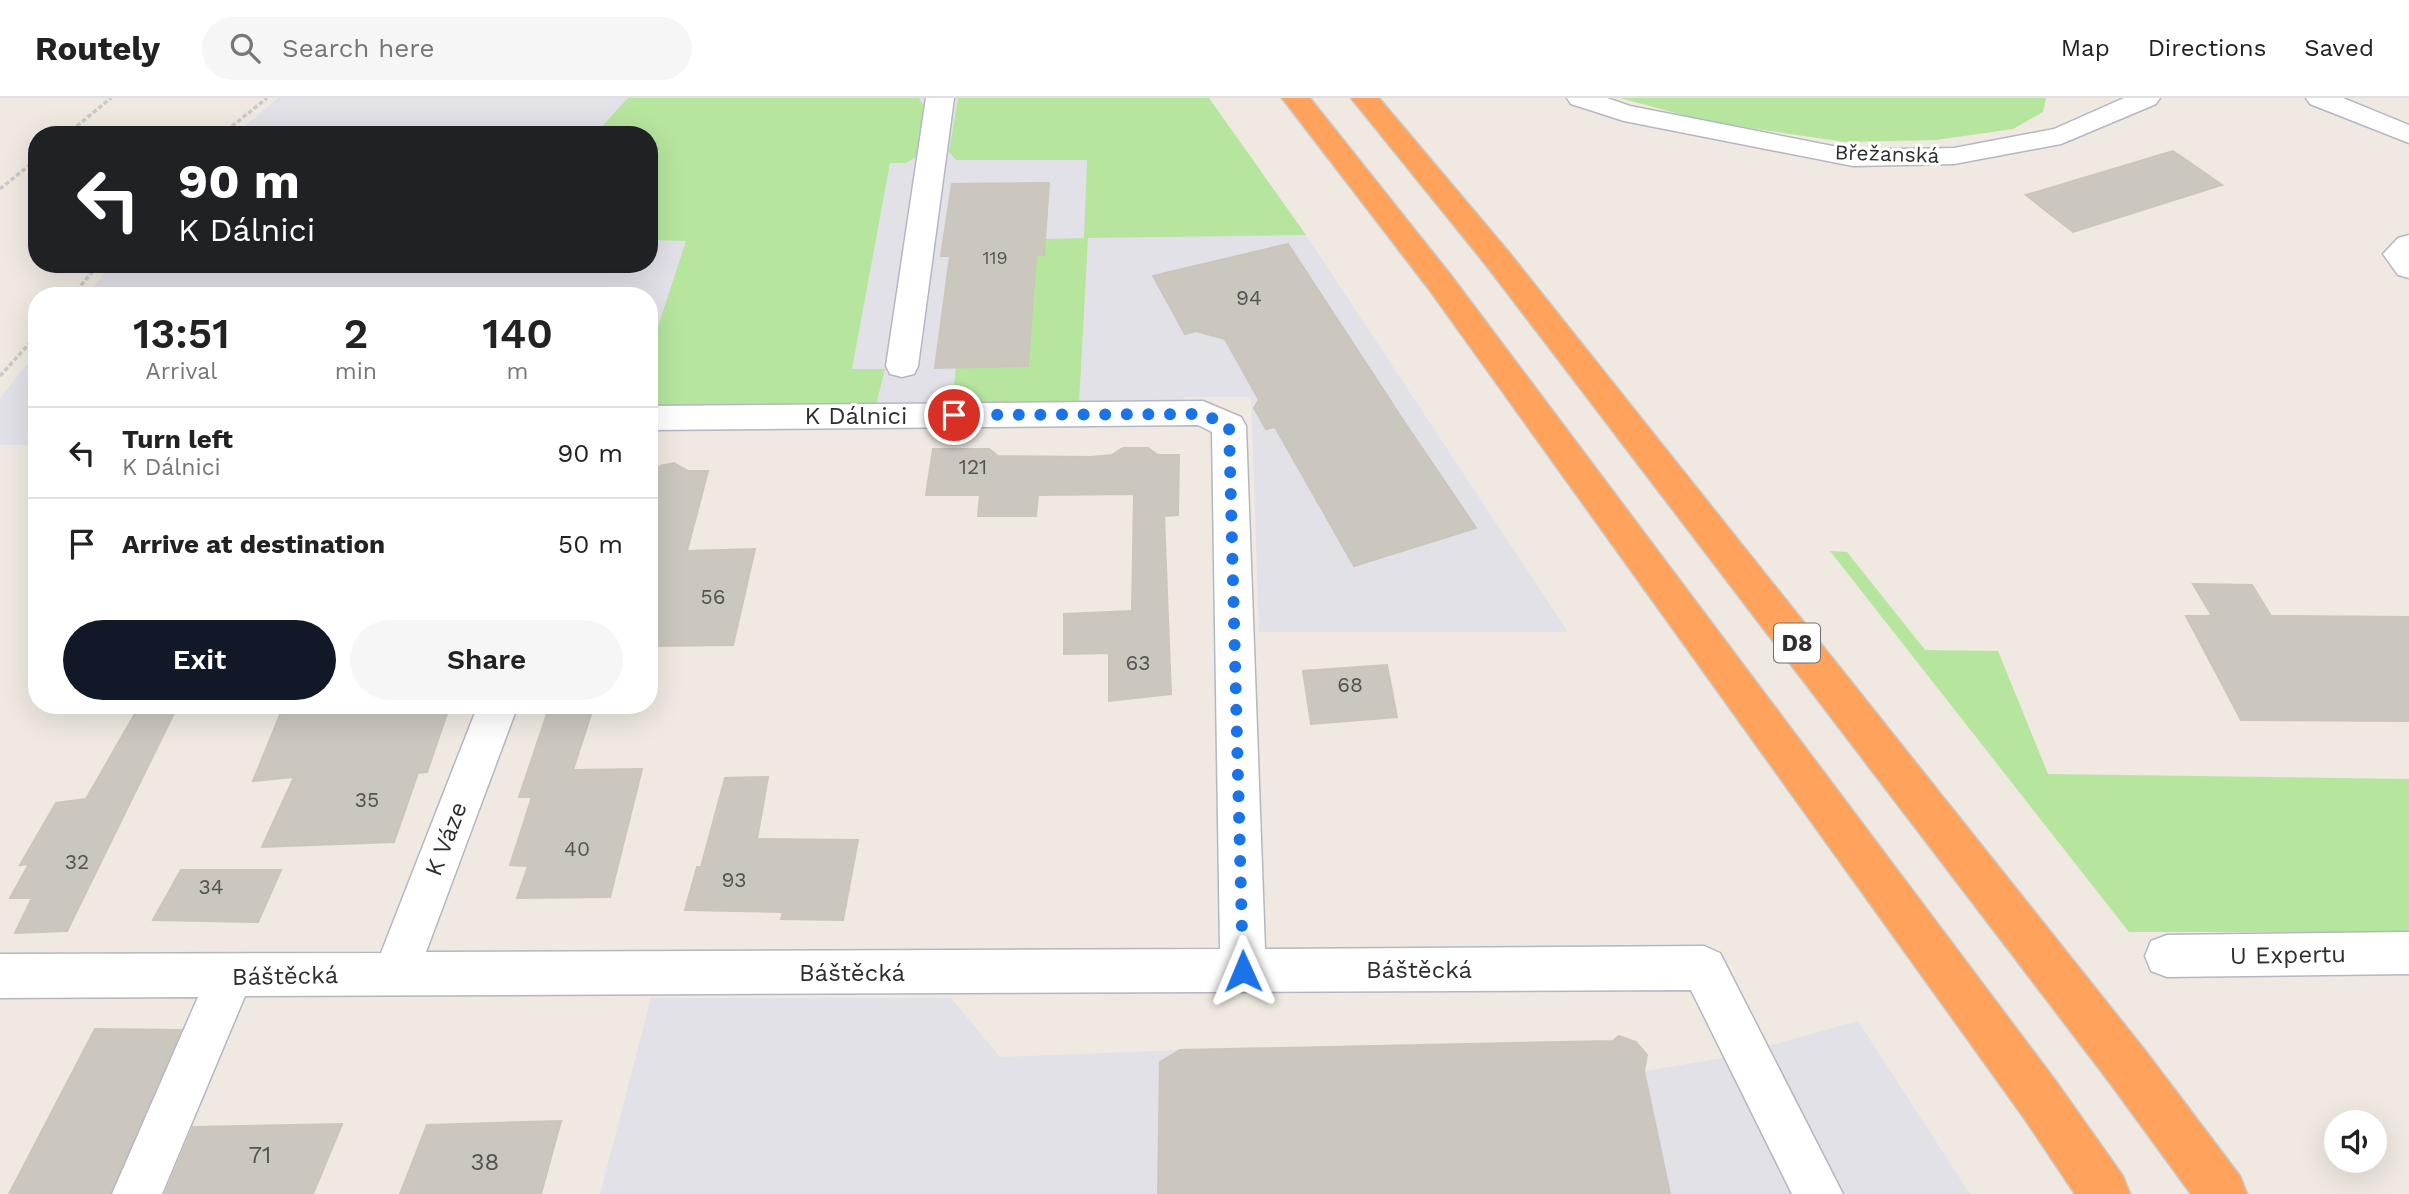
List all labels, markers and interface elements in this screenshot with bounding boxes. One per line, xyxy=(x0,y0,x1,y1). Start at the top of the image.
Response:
search box xyxy=(202,17,692,80)
text: Routely xyxy=(35,29,160,68)
icon: search xyxy=(226,29,264,67)
text: Search here xyxy=(282,33,434,63)
text: Map xyxy=(2061,34,2110,62)
text: Directions xyxy=(2148,34,2266,62)
text: Saved xyxy=(2304,34,2374,62)
street label: Břežanská xyxy=(1834,139,1940,168)
text: 90 m xyxy=(178,152,300,210)
icon: left xyxy=(63,154,154,245)
text: K Dálnici xyxy=(178,211,315,249)
house number: 119 xyxy=(982,247,1008,268)
house number: 94 xyxy=(1236,285,1262,310)
text: 13:51 xyxy=(133,309,230,358)
text: 2 xyxy=(344,309,368,358)
text: 140 xyxy=(482,309,553,358)
text: Arrival xyxy=(146,358,217,385)
text: min xyxy=(335,358,377,385)
text: m xyxy=(507,358,529,385)
pin xyxy=(924,385,984,445)
icon: arrive xyxy=(935,396,973,434)
street label: K Dálnici xyxy=(805,402,907,430)
text: Turn left xyxy=(122,424,233,454)
icon: left xyxy=(63,434,101,472)
text: 90 m xyxy=(557,438,623,468)
text: K Dálnici xyxy=(122,454,221,481)
house number: 121 xyxy=(959,454,987,479)
icon: arrive xyxy=(63,525,101,563)
text: Arrive at destination xyxy=(122,529,385,559)
text: 50 m xyxy=(558,529,623,559)
house number: 56 xyxy=(701,584,726,609)
button: Exit xyxy=(63,620,336,700)
button: Share xyxy=(350,620,623,700)
road number: D8 xyxy=(1774,624,1820,663)
house number: 63 xyxy=(1125,650,1151,675)
house number: 68 xyxy=(1337,672,1363,697)
house number: 35 xyxy=(355,787,379,812)
street label: K Váze xyxy=(419,798,473,880)
house number: 40 xyxy=(564,836,590,861)
house number: 32 xyxy=(65,849,89,874)
house number: 93 xyxy=(722,867,746,892)
house number: 34 xyxy=(198,874,224,899)
position arrow xyxy=(1206,934,1280,1008)
street label: U Expertu xyxy=(2230,940,2346,970)
street label: Báštěcká xyxy=(1366,956,1472,984)
street label: Báštěcká xyxy=(799,959,905,987)
street label: Báštěcká xyxy=(232,961,338,991)
map controls xyxy=(2324,1110,2387,1173)
button: sound xyxy=(2324,1110,2387,1173)
house number: 71 xyxy=(249,1141,271,1169)
house number: 38 xyxy=(471,1148,499,1176)

